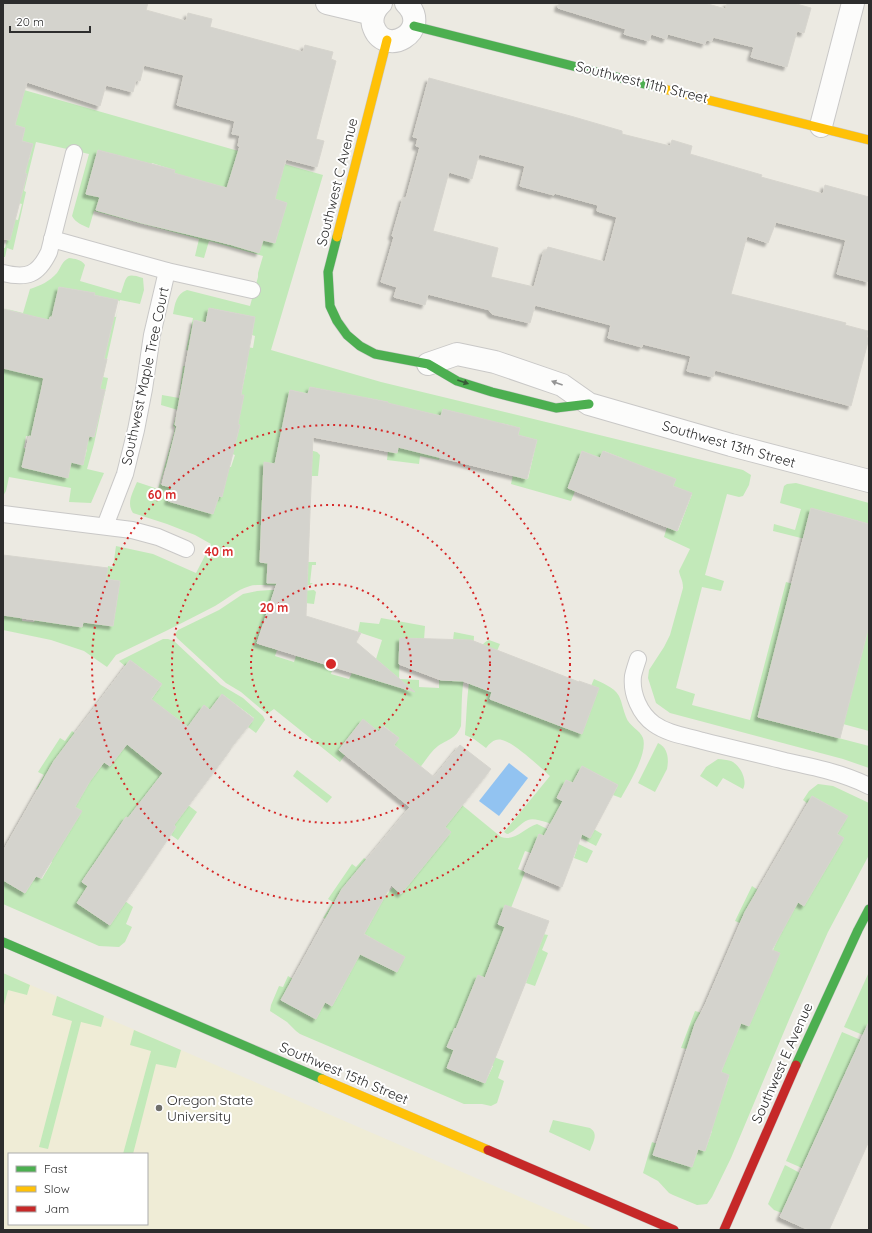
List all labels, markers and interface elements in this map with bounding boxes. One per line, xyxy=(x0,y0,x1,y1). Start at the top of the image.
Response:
scale bar xyxy=(10,8,90,34)
text: 20 m xyxy=(16,14,44,29)
street label: Southwest 11th Street xyxy=(574,57,710,107)
street label: Southwest C Avenue xyxy=(312,116,362,248)
street label: Southwest Maple Tree Court xyxy=(117,285,173,467)
one-way arrow xyxy=(457,380,469,386)
one-way arrow xyxy=(550,380,562,386)
street label: Southwest 13th Street xyxy=(660,416,798,472)
text: 60 m xyxy=(148,487,176,502)
text: 40 m xyxy=(205,544,233,559)
text: 20 m xyxy=(260,600,288,615)
centre of rings xyxy=(324,657,338,671)
street label: Southwest E Avenue xyxy=(747,1000,817,1126)
street label: Southwest 15th Street xyxy=(277,1038,411,1108)
place label: Oregon State University xyxy=(167,1091,253,1125)
marker: Oregon State University xyxy=(154,1103,164,1113)
legend xyxy=(8,1153,148,1225)
text: Fast xyxy=(44,1161,68,1176)
text: Slow xyxy=(44,1181,70,1196)
text: Jam xyxy=(44,1201,69,1216)

